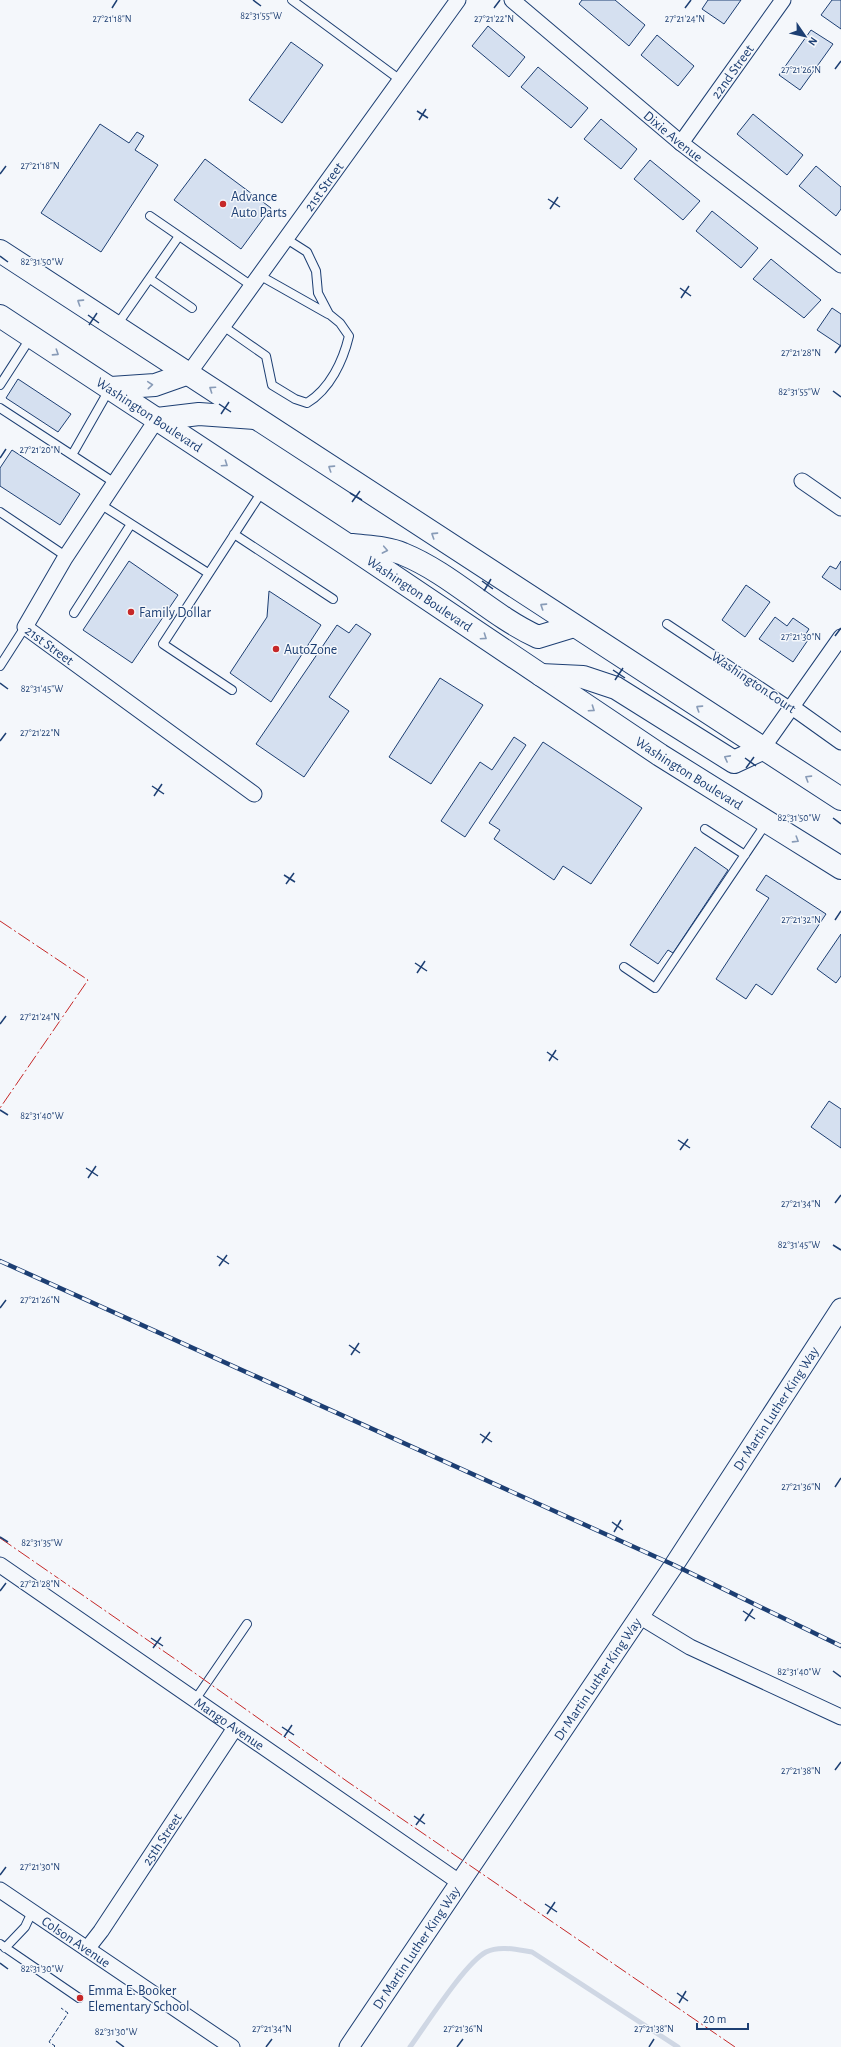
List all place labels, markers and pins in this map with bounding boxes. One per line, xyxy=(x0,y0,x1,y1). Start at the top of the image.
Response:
place label: Advance Auto Parts xyxy=(231,190,287,220)
marker: Advance Auto Parts xyxy=(218,199,228,209)
place label: Family Dollar xyxy=(139,606,211,620)
marker: Family Dollar xyxy=(126,607,136,617)
place label: AutoZone xyxy=(284,643,337,657)
marker: AutoZone xyxy=(271,644,281,654)
place label: Emma E. Booker Elementary School xyxy=(88,1984,190,2014)
marker: Emma E. Booker Elementary School xyxy=(75,1993,85,2003)

